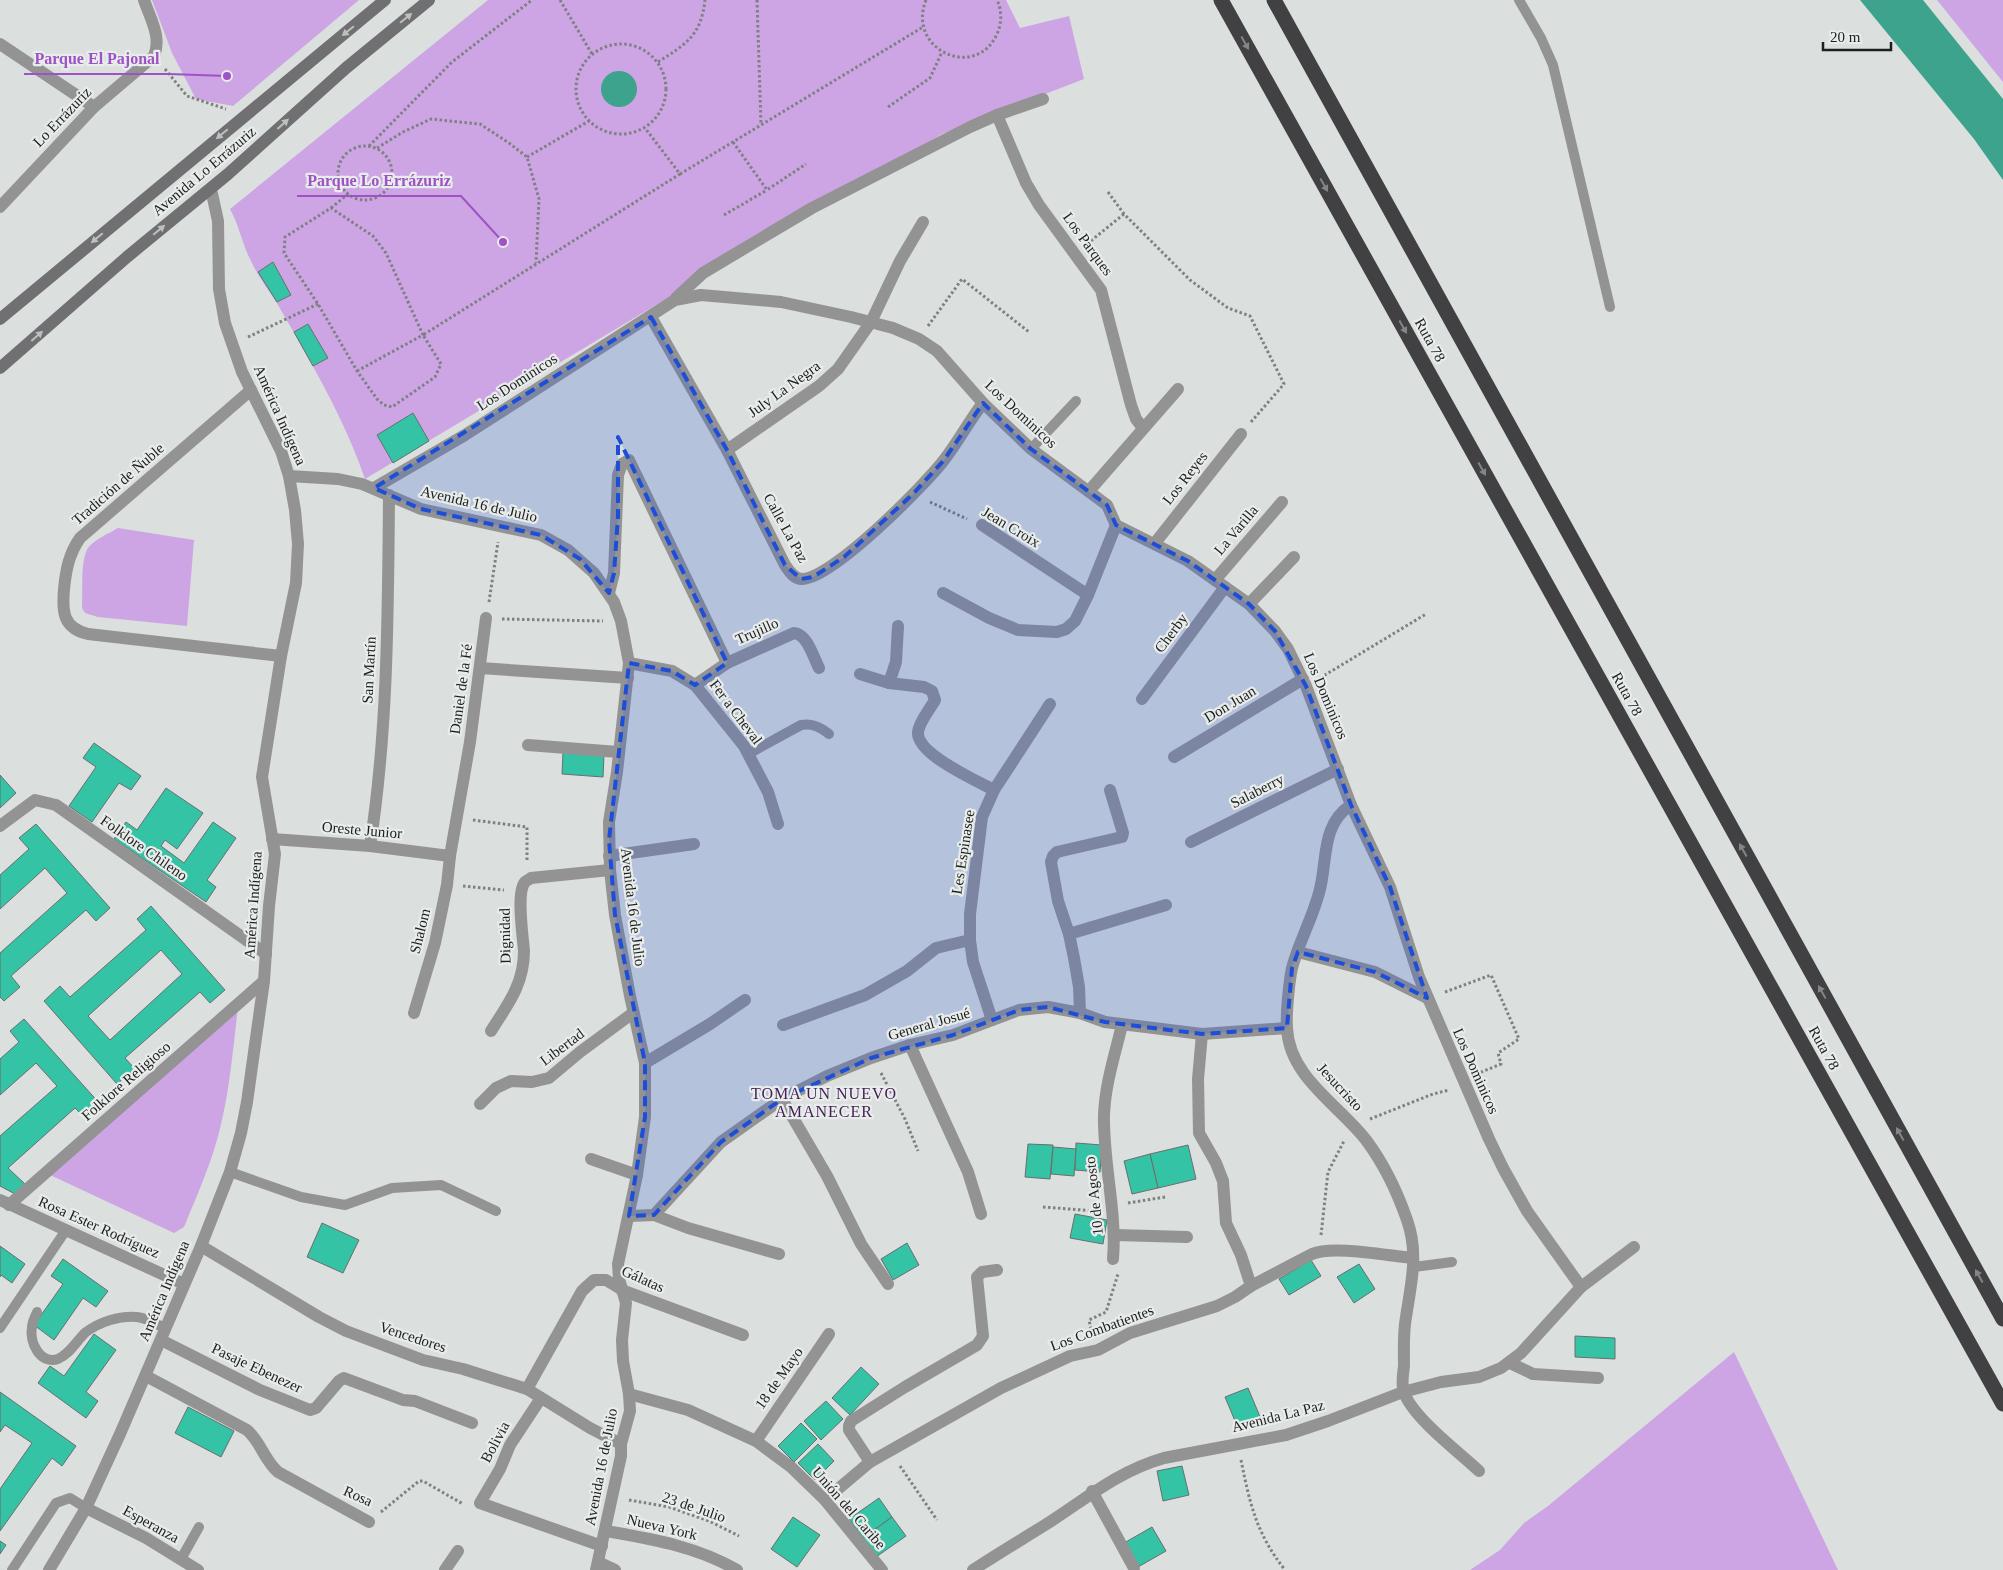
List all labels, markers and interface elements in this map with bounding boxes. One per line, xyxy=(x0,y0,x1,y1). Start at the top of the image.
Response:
one-way arrow xyxy=(399,13,412,24)
scale bar xyxy=(1823,20,1890,52)
one-way arrow xyxy=(341,25,354,36)
text: 20 m xyxy=(1830,29,1861,45)
one-way arrow xyxy=(1241,35,1249,50)
callout: Parque El Pajonal xyxy=(24,43,169,74)
text: Parque El Pajonal xyxy=(34,50,160,68)
street label: Lo Errázuriz xyxy=(30,84,94,150)
one-way arrow xyxy=(277,119,290,130)
street label: Avenida Lo Errázuriz xyxy=(149,123,259,219)
one-way arrow xyxy=(216,129,229,140)
callout: Parque Lo Errázuriz xyxy=(297,165,461,196)
text: Parque Lo Errázuriz xyxy=(307,172,451,190)
one-way arrow xyxy=(1320,177,1328,192)
street label: Los Parques xyxy=(1060,209,1116,279)
one-way arrow xyxy=(153,224,166,235)
one-way arrow xyxy=(91,233,104,244)
street label: Ruta 78 xyxy=(1412,316,1448,364)
one-way arrow xyxy=(1399,319,1407,334)
one-way arrow xyxy=(30,330,42,342)
street label: Los Dominicos xyxy=(474,350,560,414)
street label: July La Negra xyxy=(745,357,823,420)
street label: América Indígena xyxy=(251,362,309,468)
street label: Los Dominicos xyxy=(982,377,1060,451)
street label: Tradición de Ñuble xyxy=(69,440,167,528)
street label: Los Reyes xyxy=(1159,448,1211,508)
one-way arrow xyxy=(1478,461,1486,476)
street label: Avenida 16 de Julio xyxy=(419,483,539,525)
street label: Calle La Paz xyxy=(760,491,812,566)
street label: La Varilla xyxy=(1211,502,1261,558)
street label: Jean Croix xyxy=(979,504,1043,551)
street label: Cherby xyxy=(1151,610,1191,655)
street label: Trujillo xyxy=(733,614,781,648)
street label: San Martín xyxy=(359,636,379,704)
street label: Daniel de la Fé xyxy=(447,642,475,735)
street label: Los Dominicos xyxy=(1301,650,1351,742)
street label: Ruta 78 xyxy=(1609,670,1645,718)
street label: Fer a Cheval xyxy=(707,677,765,747)
street label: Don Juan xyxy=(1201,682,1259,726)
street label: Salaberry xyxy=(1228,771,1287,811)
street label: Les Espinasee xyxy=(948,808,978,895)
street label: Folklore Chileno xyxy=(98,812,190,884)
street label: Oreste Junior xyxy=(321,819,403,841)
one-way arrow xyxy=(1739,843,1747,857)
street label: Avenida 16 de Julio xyxy=(618,847,648,967)
street label: América Indígena xyxy=(241,850,265,959)
street label: Shalom xyxy=(407,907,433,955)
street label: Dignidad xyxy=(497,907,513,964)
one-way arrow xyxy=(1817,985,1826,999)
street label: General Josué xyxy=(886,1005,972,1043)
street label: Ruta 78 xyxy=(1806,1024,1842,1072)
street label: Libertad xyxy=(537,1025,588,1069)
street label: Los Dominicos xyxy=(1450,1026,1502,1116)
street label: Folklore Religioso xyxy=(78,1038,174,1124)
street label: Jesucristo xyxy=(1314,1060,1366,1114)
district label: TOMA UN NUEVO AMANECER xyxy=(751,1085,897,1120)
one-way arrow xyxy=(1896,1128,1905,1141)
street label: 10 de Agosto xyxy=(1082,1156,1106,1236)
street label: Rosa Ester Rodríguez xyxy=(36,1193,162,1261)
street label: América Indígena xyxy=(136,1238,193,1344)
street label: Gálatas xyxy=(619,1263,667,1296)
one-way arrow xyxy=(1975,1270,1984,1283)
street label: Los Combatientes xyxy=(1048,1302,1156,1354)
street label: Vencedores xyxy=(378,1319,448,1355)
street label: Pasaje Ebenezer xyxy=(209,1340,305,1396)
street label: 18 de Mayo xyxy=(752,1344,806,1412)
street label: Avenida La Paz xyxy=(1230,1397,1326,1435)
street label: Avenida 16 de Julio xyxy=(582,1407,620,1527)
street label: Bolivia xyxy=(478,1418,513,1465)
street label: Unión del Caribe xyxy=(809,1464,889,1552)
street label: Rosa xyxy=(341,1483,375,1510)
street label: 23 de Julio xyxy=(660,1489,728,1525)
street label: Esperanza xyxy=(120,1502,182,1546)
street label: Nueva York xyxy=(625,1511,699,1543)

